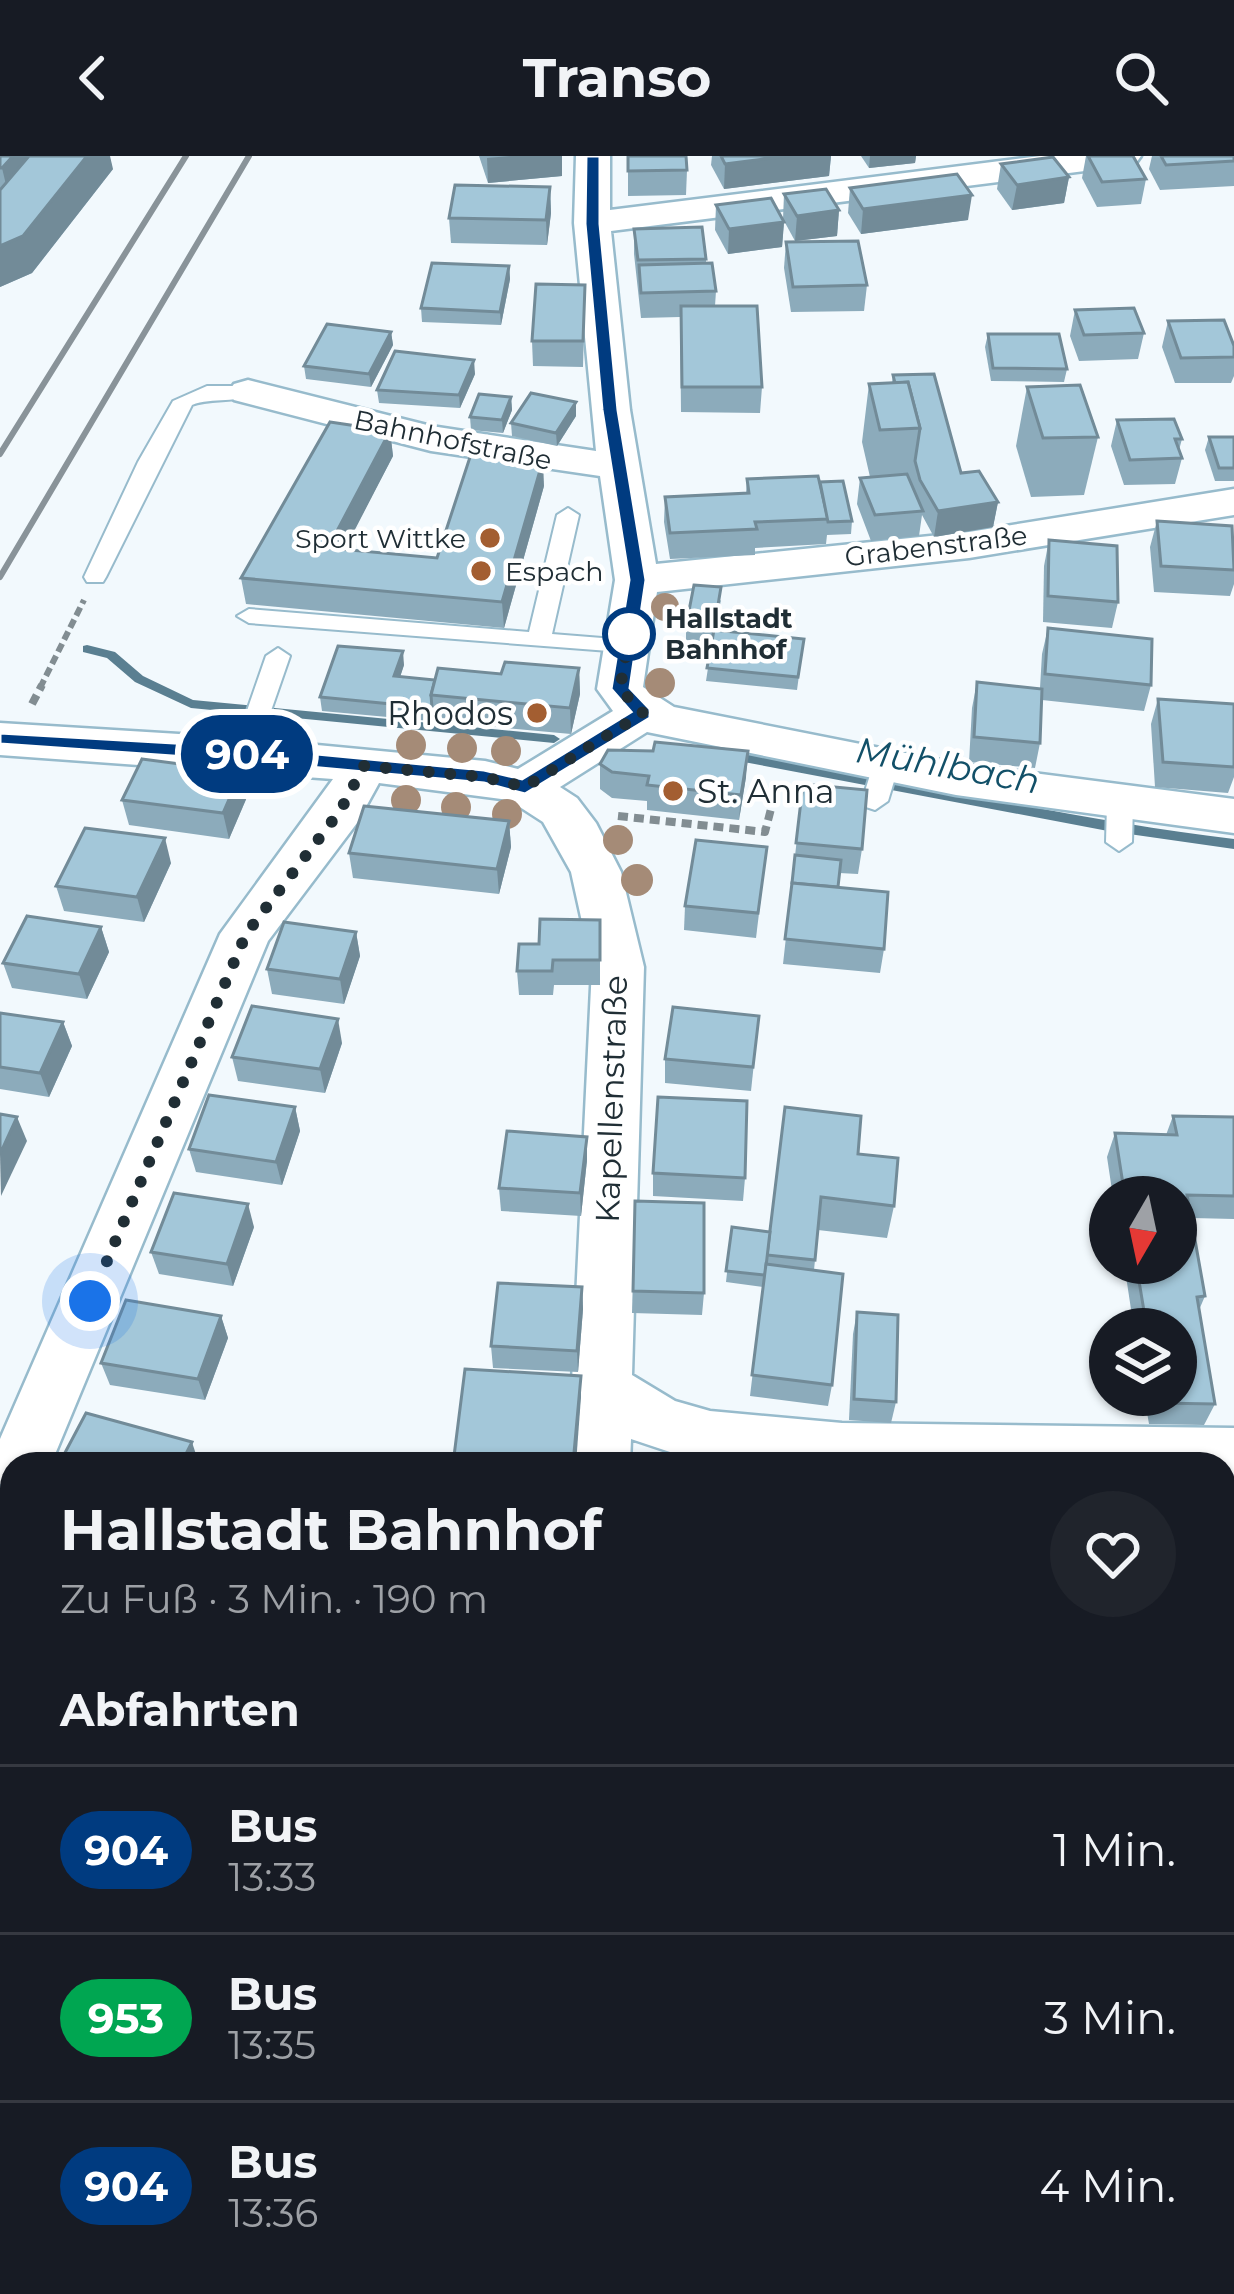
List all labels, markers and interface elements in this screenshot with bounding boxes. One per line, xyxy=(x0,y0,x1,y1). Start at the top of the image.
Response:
icon: back xyxy=(60,45,126,111)
text: Transo xyxy=(523,45,711,111)
icon: search xyxy=(1108,45,1174,111)
street label: Bahnhofstraße xyxy=(351,403,555,477)
street label: Grabenstraße xyxy=(843,518,1029,574)
place label: Sport Wittke xyxy=(295,522,466,555)
marker: Sport Wittke xyxy=(477,525,503,551)
place label: Espach xyxy=(505,555,603,588)
marker: Espach xyxy=(468,558,494,584)
place label: Hallstadt Bahnhof xyxy=(665,602,793,666)
marker: Hallstadt Bahnhof xyxy=(604,609,654,659)
place label: Rhodos xyxy=(387,693,513,733)
marker: Rhodos xyxy=(524,700,550,726)
line badge: 904 xyxy=(178,715,316,793)
water label: Mühlbach xyxy=(853,727,1043,803)
text: 904 xyxy=(205,728,289,780)
place label: St. Anna xyxy=(697,771,834,811)
marker: St. Anna xyxy=(660,778,686,804)
street label: Kapellenstraße xyxy=(587,975,635,1223)
north arrow xyxy=(1089,1176,1197,1284)
map controls xyxy=(1089,1176,1197,1416)
your location xyxy=(60,1271,120,1331)
button: layers xyxy=(1089,1308,1197,1416)
button: heart xyxy=(1050,1491,1176,1617)
text: Hallstadt Bahnhof xyxy=(60,1495,602,1564)
text: Zu Fuß · 3 Min. · 190 m xyxy=(60,1575,488,1623)
text: Abfahrten xyxy=(60,1682,300,1737)
text: Bus xyxy=(228,1798,317,1853)
text: 1 Min. xyxy=(1053,1822,1176,1877)
text: 904 xyxy=(84,1824,168,1876)
text: 13:33 xyxy=(228,1853,316,1901)
text: Bus xyxy=(228,1966,317,2021)
text: 3 Min. xyxy=(1044,1990,1176,2045)
text: 953 xyxy=(88,1992,164,2044)
text: 13:35 xyxy=(228,2021,316,2069)
text: Bus xyxy=(228,2134,317,2189)
text: 4 Min. xyxy=(1039,2158,1176,2213)
text: 904 xyxy=(84,2160,168,2212)
text: 13:36 xyxy=(228,2189,318,2237)

